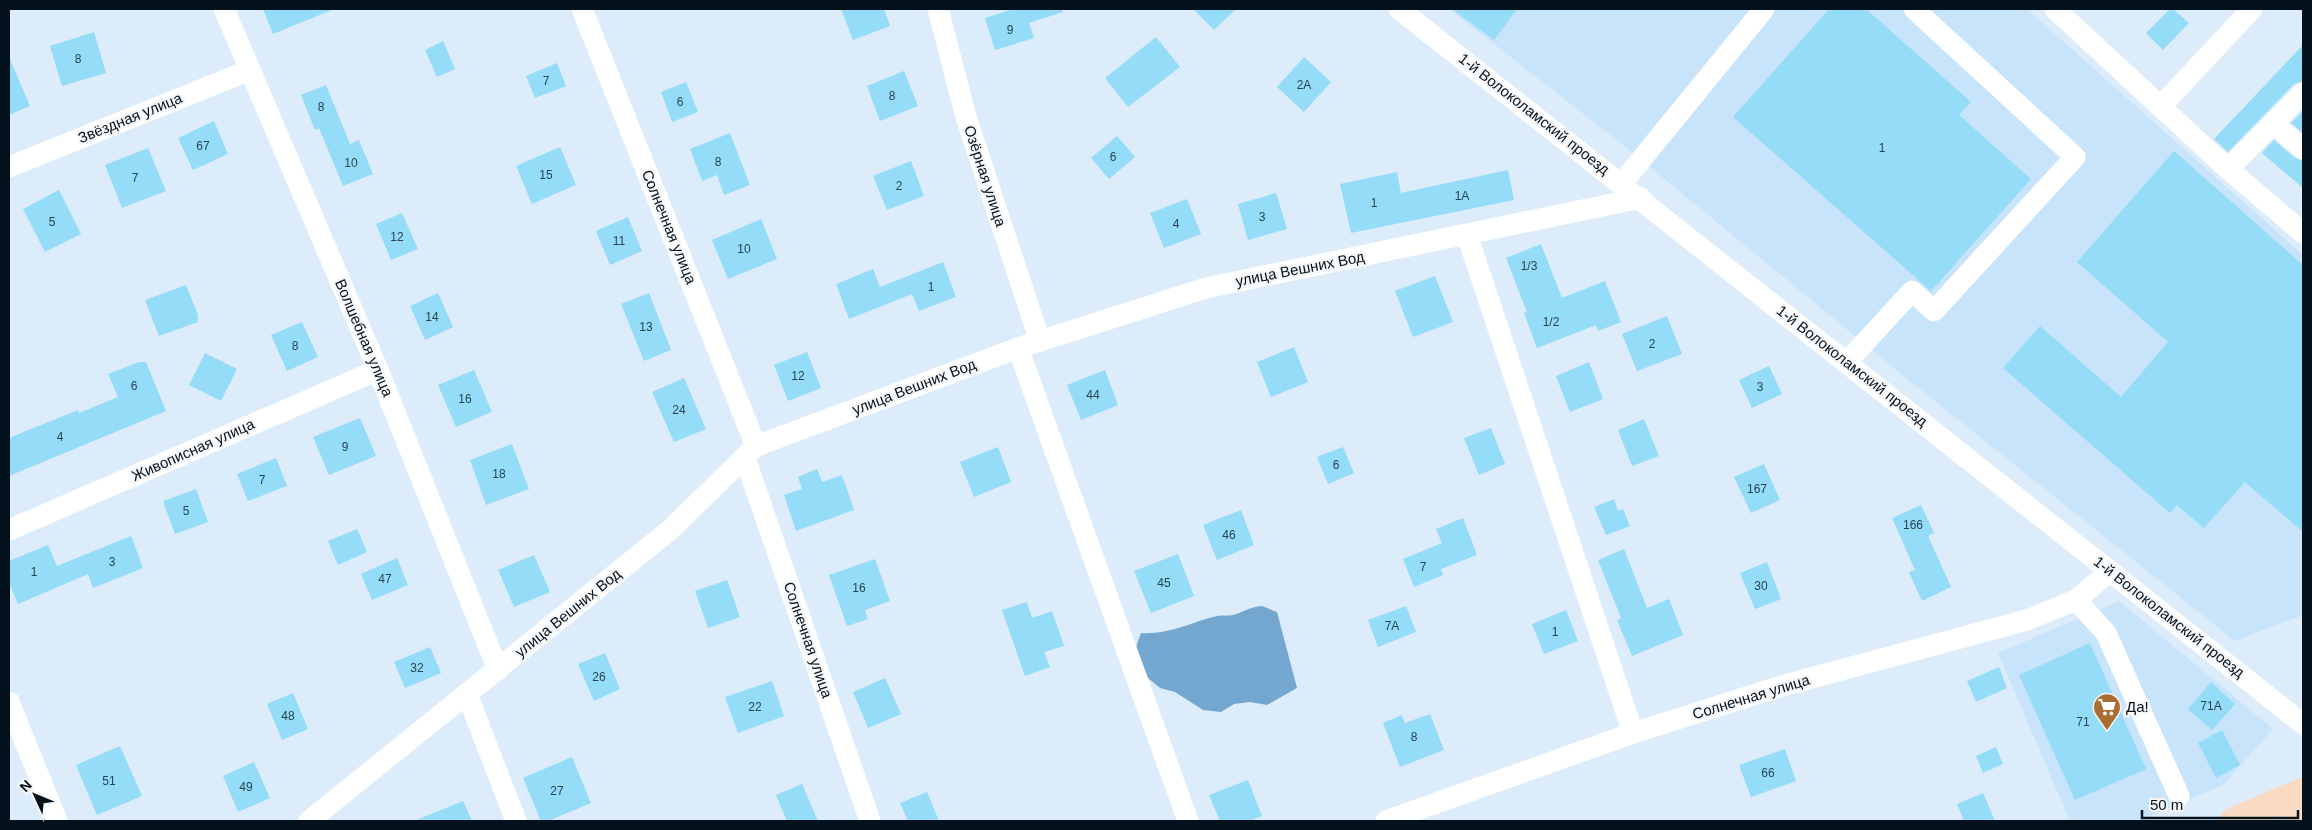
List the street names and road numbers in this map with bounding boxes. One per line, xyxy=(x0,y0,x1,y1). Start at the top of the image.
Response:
street label: 1-й Волоколамский проезд xyxy=(1456,50,1613,178)
street label: Звёздная улица xyxy=(75,89,185,146)
street label: Озёрная улица xyxy=(961,123,1010,229)
street label: Солнечная улица xyxy=(639,167,700,287)
street label: улица Вешних Вод xyxy=(1234,248,1366,289)
street label: Волшебная улица xyxy=(332,277,397,400)
street label: 1-й Волоколамский проезд xyxy=(1774,302,1931,430)
street label: улица Вешних Вод xyxy=(850,355,978,418)
street label: Живописная улица xyxy=(129,415,257,484)
street label: 1-й Волоколамский проезд xyxy=(2091,553,2248,681)
street label: улица Вешних Вод xyxy=(511,565,624,660)
street label: Солнечная улица xyxy=(781,580,837,701)
street label: Солнечная улица xyxy=(1690,670,1812,722)

